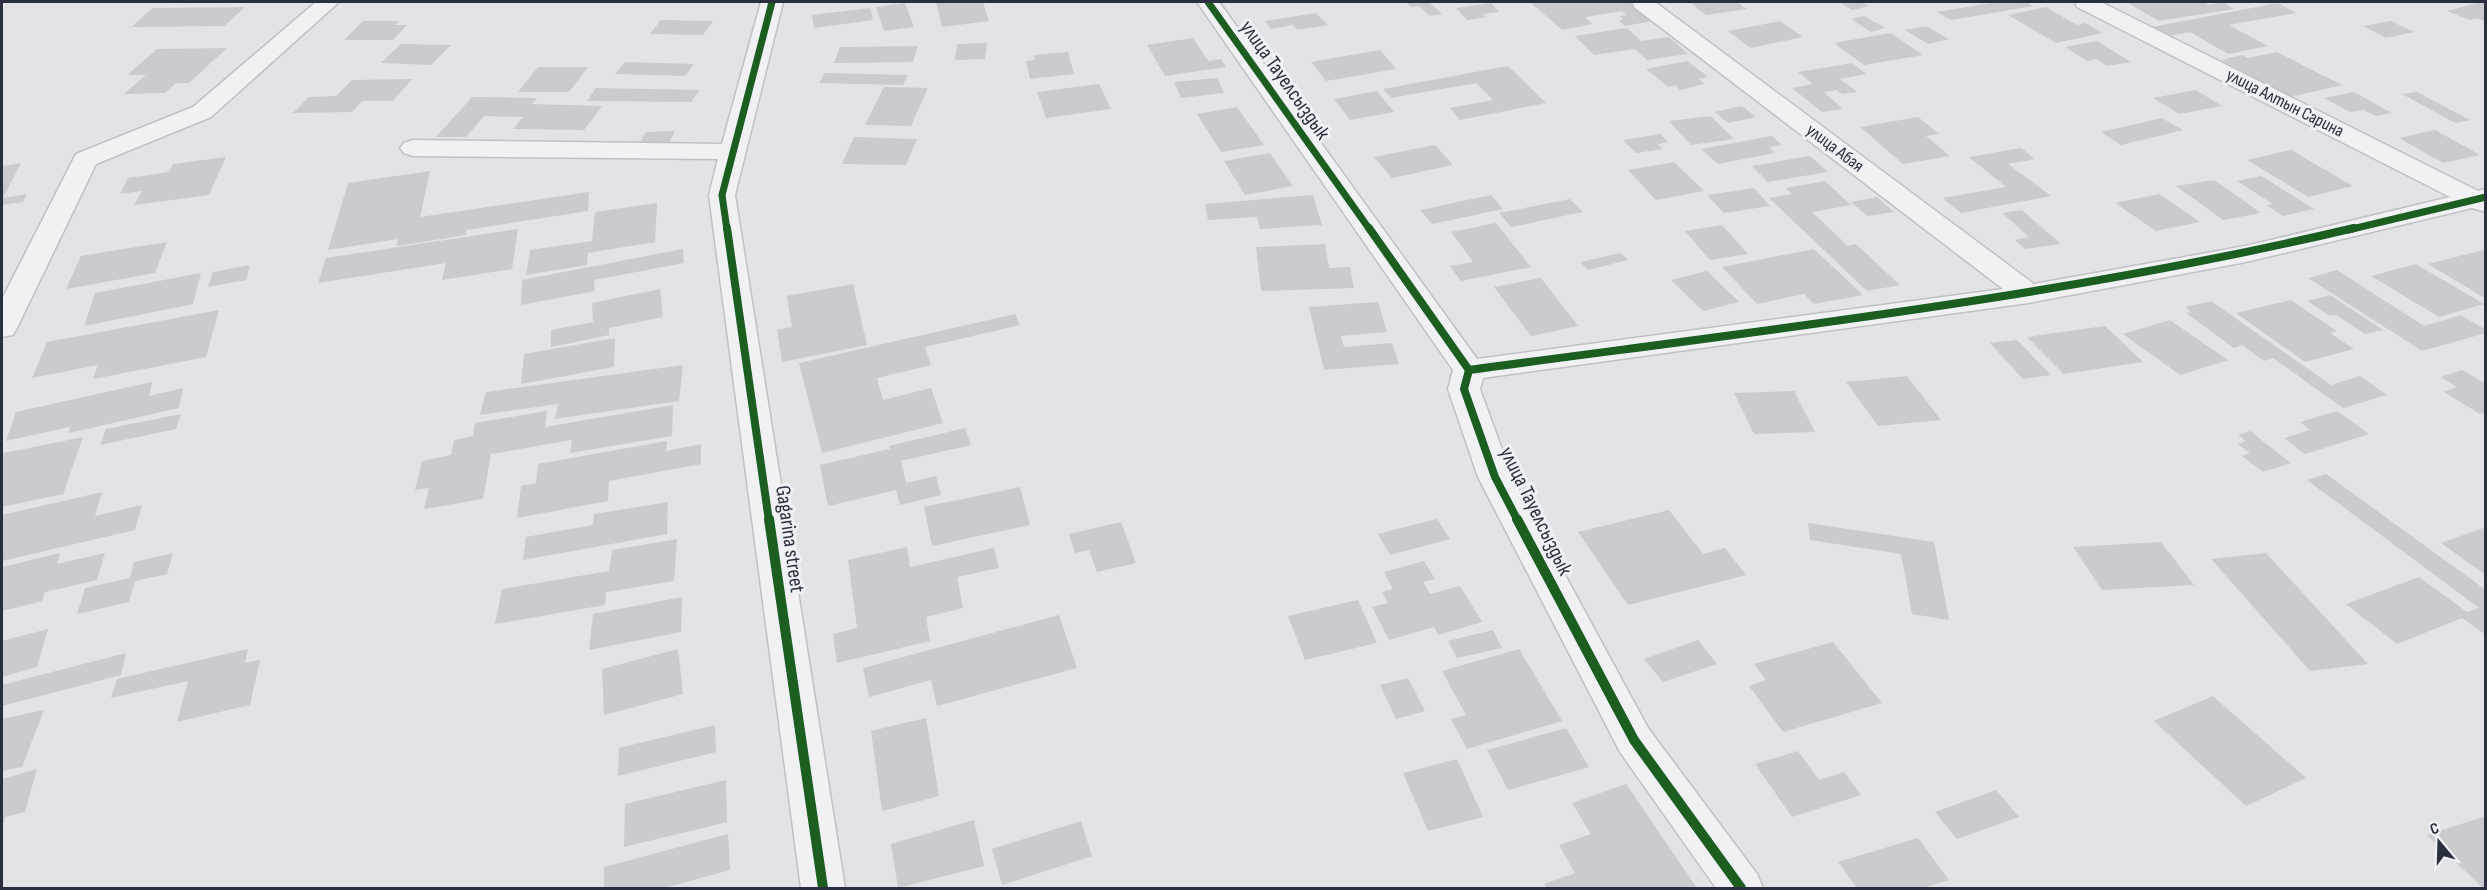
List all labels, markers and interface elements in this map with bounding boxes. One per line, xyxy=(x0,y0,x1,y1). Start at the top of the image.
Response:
street label: улица Тауелсыздык xyxy=(1235,16,1335,145)
street label: улица Алтын Сарина xyxy=(2223,64,2347,142)
street label: улица Абая xyxy=(1802,119,1868,177)
street label: улица Тауелсыздык xyxy=(1494,443,1578,579)
street label: Gagarina street xyxy=(770,484,810,594)
north arrow xyxy=(2409,812,2469,872)
text: С xyxy=(2428,819,2442,840)

